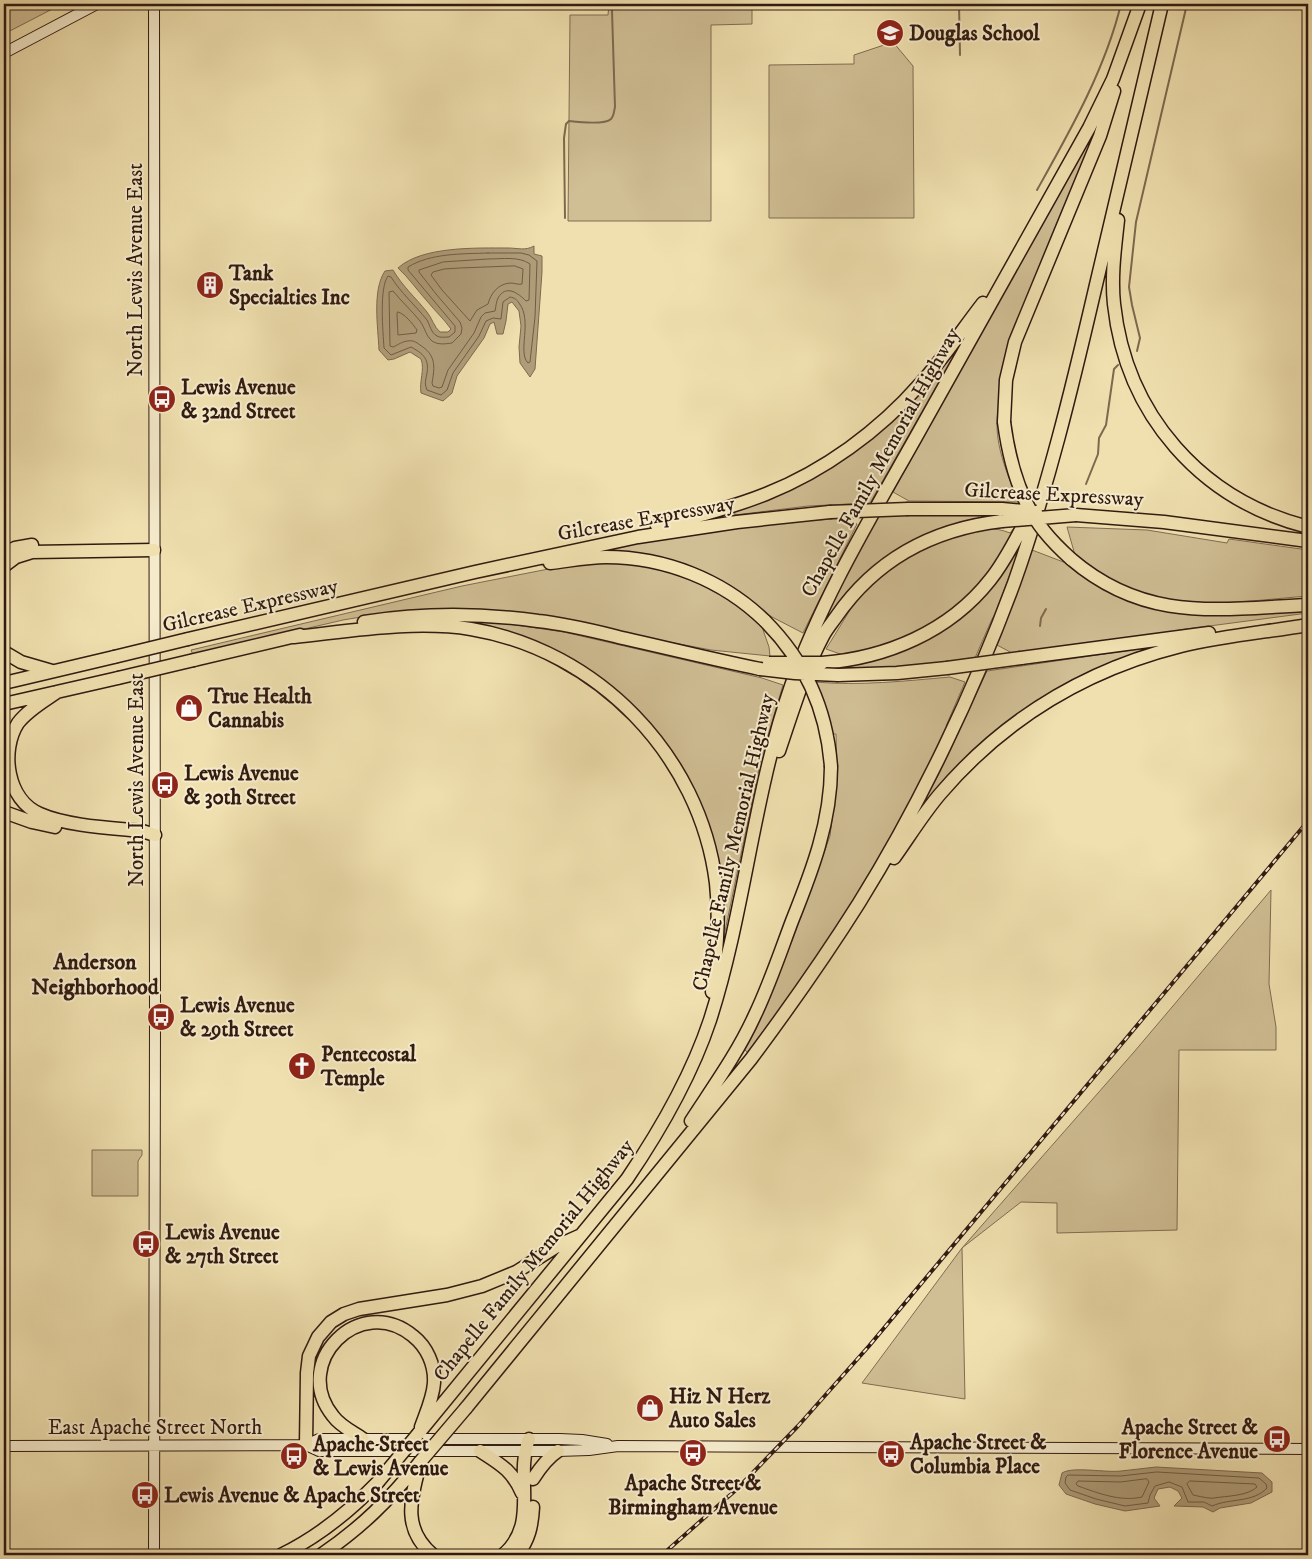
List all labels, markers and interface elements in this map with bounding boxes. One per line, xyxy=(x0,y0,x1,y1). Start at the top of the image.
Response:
school or university icon: Douglas School xyxy=(875,18,905,48)
place label: Douglas School xyxy=(909,21,1040,47)
street label: North Lewis Avenue East xyxy=(123,163,149,377)
place label: Tank Specialties Inc xyxy=(228,261,350,311)
building icon: Tank Specialties Inc xyxy=(195,270,225,300)
street label: Chapelle Family Memorial Highway xyxy=(796,322,967,602)
place label: Lewis Avenue & 32nd Street xyxy=(181,375,296,425)
bus stop icon: Lewis Avenue & 32nd Street xyxy=(147,384,177,414)
street label: Gilcrease Expressway xyxy=(964,477,1145,513)
street label: Gilcrease Expressway xyxy=(556,490,738,547)
street label: Gilcrease Expressway xyxy=(160,573,342,639)
street label: North Lewis Avenue East xyxy=(124,673,150,887)
place label: True Health Cannabis xyxy=(207,684,313,734)
street label: Chapelle Family Memorial Highway xyxy=(687,690,781,993)
shop icon: True Health Cannabis xyxy=(174,693,204,723)
place label: Lewis Avenue & 30th Street xyxy=(184,761,299,811)
bus stop icon: Lewis Avenue & 30th Street xyxy=(150,770,180,800)
district label: Anderson Neighborhood xyxy=(31,949,160,1001)
place label: Lewis Avenue & 29th Street xyxy=(180,993,295,1043)
bus stop icon: Lewis Avenue & 29th Street xyxy=(146,1002,176,1032)
place label: Pentecostal Temple xyxy=(320,1042,417,1092)
church icon: Pentecostal Temple xyxy=(287,1051,317,1081)
street label: Chapelle Family Memorial Highway xyxy=(428,1133,640,1387)
place label: Lewis Avenue & 27th Street xyxy=(165,1220,280,1270)
bus stop icon: Lewis Avenue & 27th Street xyxy=(131,1229,161,1259)
place label: Hiz N Herz Auto Sales xyxy=(668,1384,771,1434)
shop icon: Hiz N Herz Auto Sales xyxy=(635,1393,665,1423)
street label: East Apache Street North xyxy=(48,1415,262,1441)
place label: Apache Street & Florence Avenue xyxy=(1119,1415,1258,1465)
bus stop icon: Apache Street & Florence Avenue xyxy=(1262,1424,1292,1454)
place label: Apache Street & Columbia Place xyxy=(909,1430,1046,1480)
place label: Apache Street & Lewis Avenue xyxy=(312,1432,449,1482)
bus stop icon: Apache Street & Birmingham Avenue xyxy=(678,1438,708,1468)
bus stop icon: Apache Street & Columbia Place xyxy=(876,1439,906,1469)
bus stop icon: Apache Street & Lewis Avenue xyxy=(279,1441,309,1471)
place label: Apache Street & Birmingham Avenue xyxy=(608,1471,778,1521)
bus stop icon: Lewis Avenue & Apache Street xyxy=(130,1480,160,1510)
place label: Lewis Avenue & Apache Street xyxy=(164,1483,420,1509)

